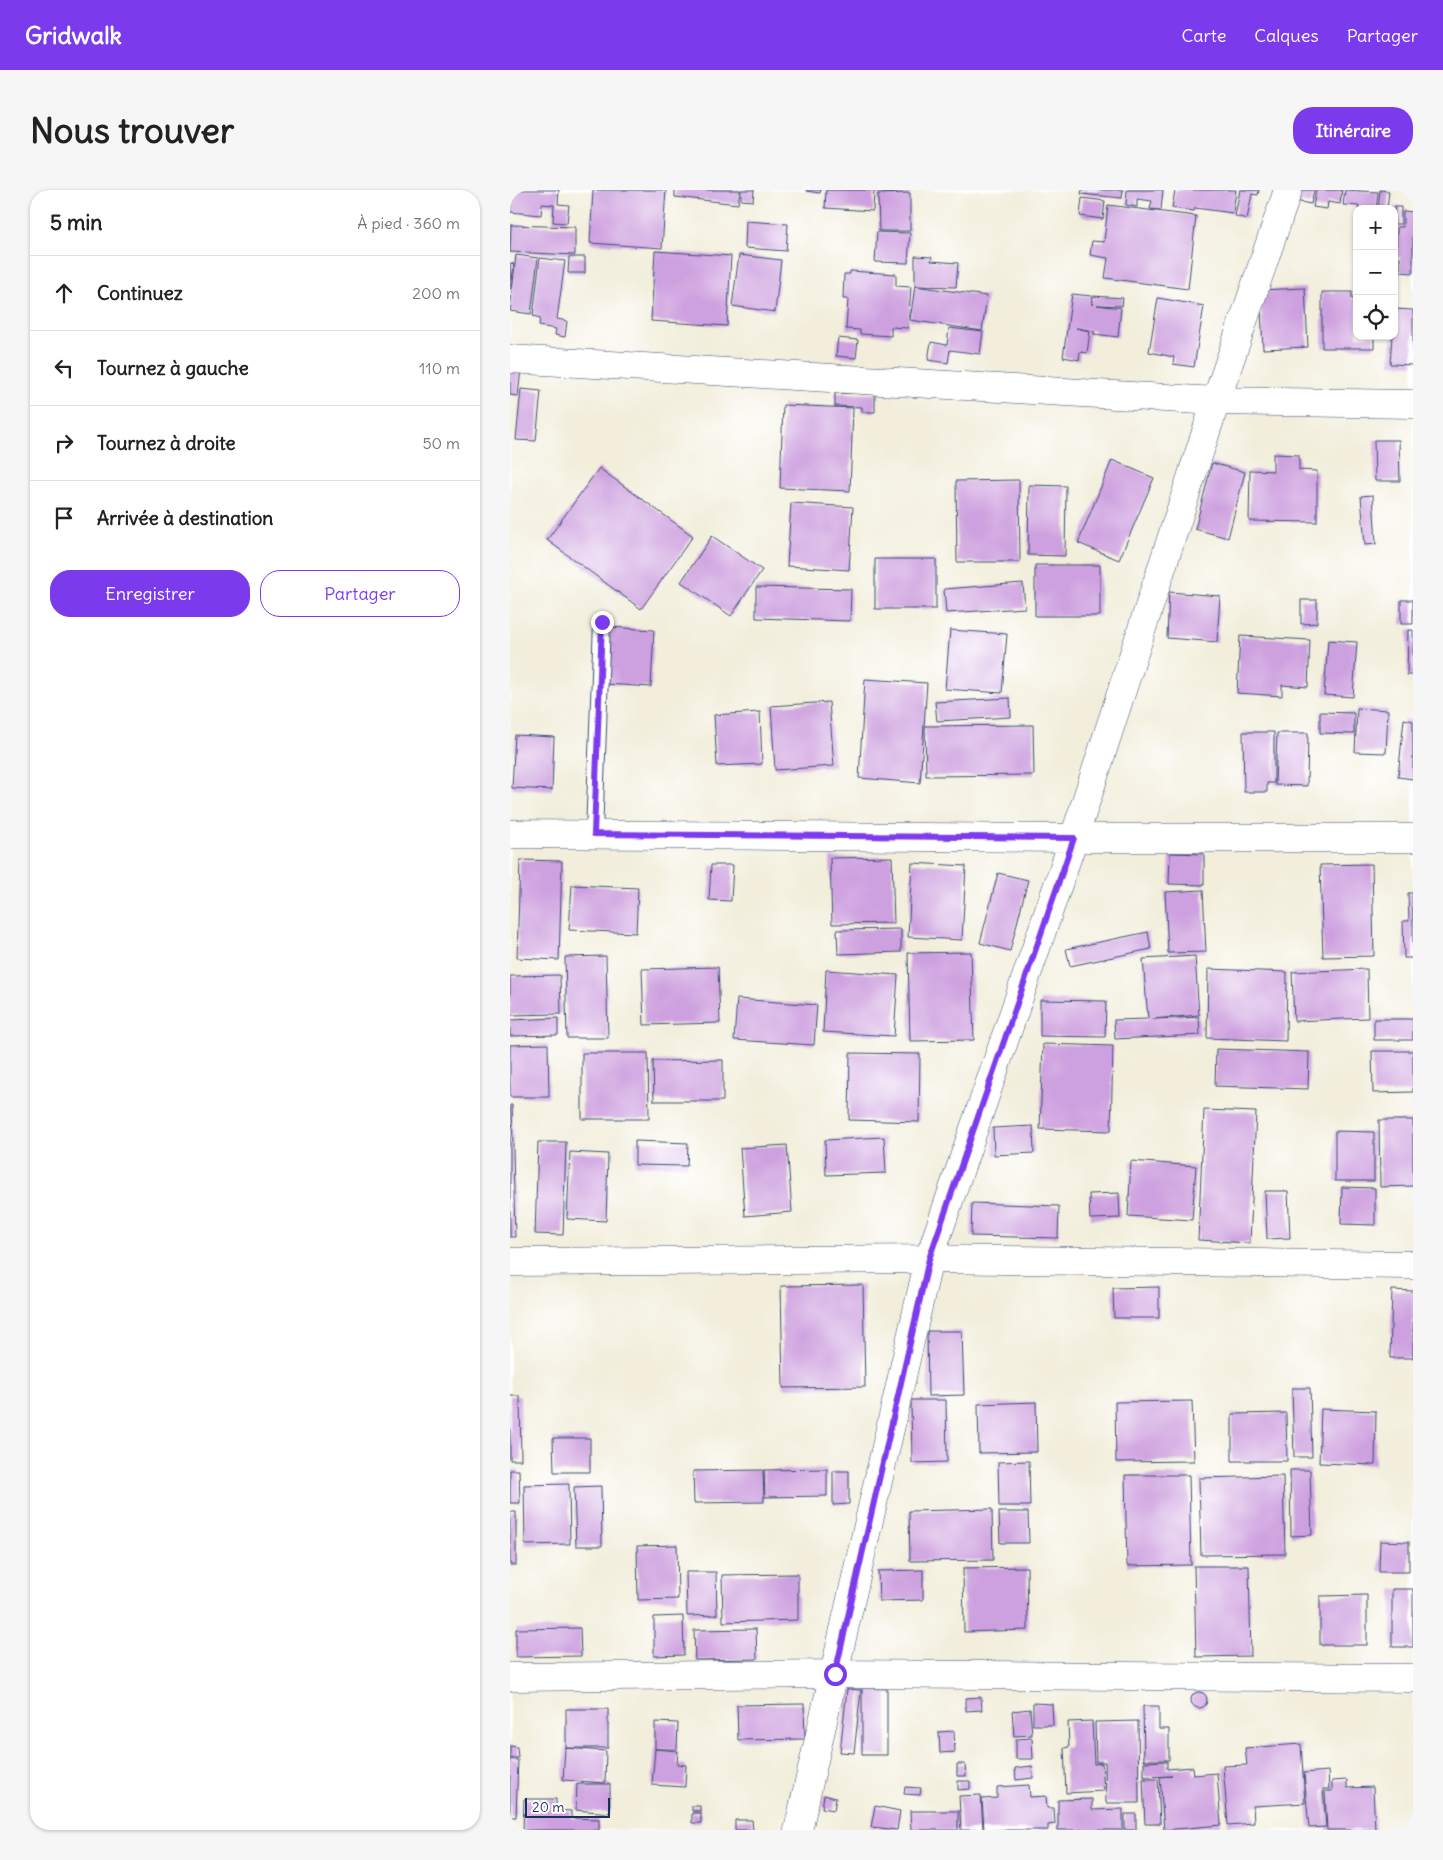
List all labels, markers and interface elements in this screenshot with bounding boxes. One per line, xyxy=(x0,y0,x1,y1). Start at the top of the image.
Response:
text: Gridwalk xyxy=(25,20,122,50)
text: Carte xyxy=(1181,24,1226,47)
text: Calques xyxy=(1254,24,1319,47)
text: Partager xyxy=(1347,24,1418,47)
button: Itinéraire xyxy=(1293,107,1413,154)
text: Nous trouver xyxy=(30,108,234,152)
map controls xyxy=(1353,205,1398,340)
button: + xyxy=(1353,205,1398,250)
text: 5 min xyxy=(50,209,102,236)
text: À pied · 360 m xyxy=(357,213,460,233)
button: − xyxy=(1353,250,1398,295)
icon: ahead xyxy=(50,279,78,307)
text: Continuez xyxy=(97,281,183,305)
text: 200 m xyxy=(412,283,460,303)
button: locate xyxy=(1353,295,1398,340)
icon: left xyxy=(50,354,78,382)
text: Tournez à gauche xyxy=(97,356,249,380)
text: 110 m xyxy=(419,358,460,378)
icon: right xyxy=(50,429,78,457)
text: Tournez à droite xyxy=(97,431,236,455)
text: 50 m xyxy=(422,433,460,453)
icon: arrive xyxy=(50,504,78,532)
text: Arrivée à destination xyxy=(97,506,273,530)
button: Enregistrer xyxy=(50,570,250,617)
button: Partager xyxy=(260,570,460,617)
route end xyxy=(591,611,614,634)
route start xyxy=(824,1663,847,1686)
scale bar xyxy=(525,1795,610,1818)
text: 20 m xyxy=(532,1798,565,1816)

